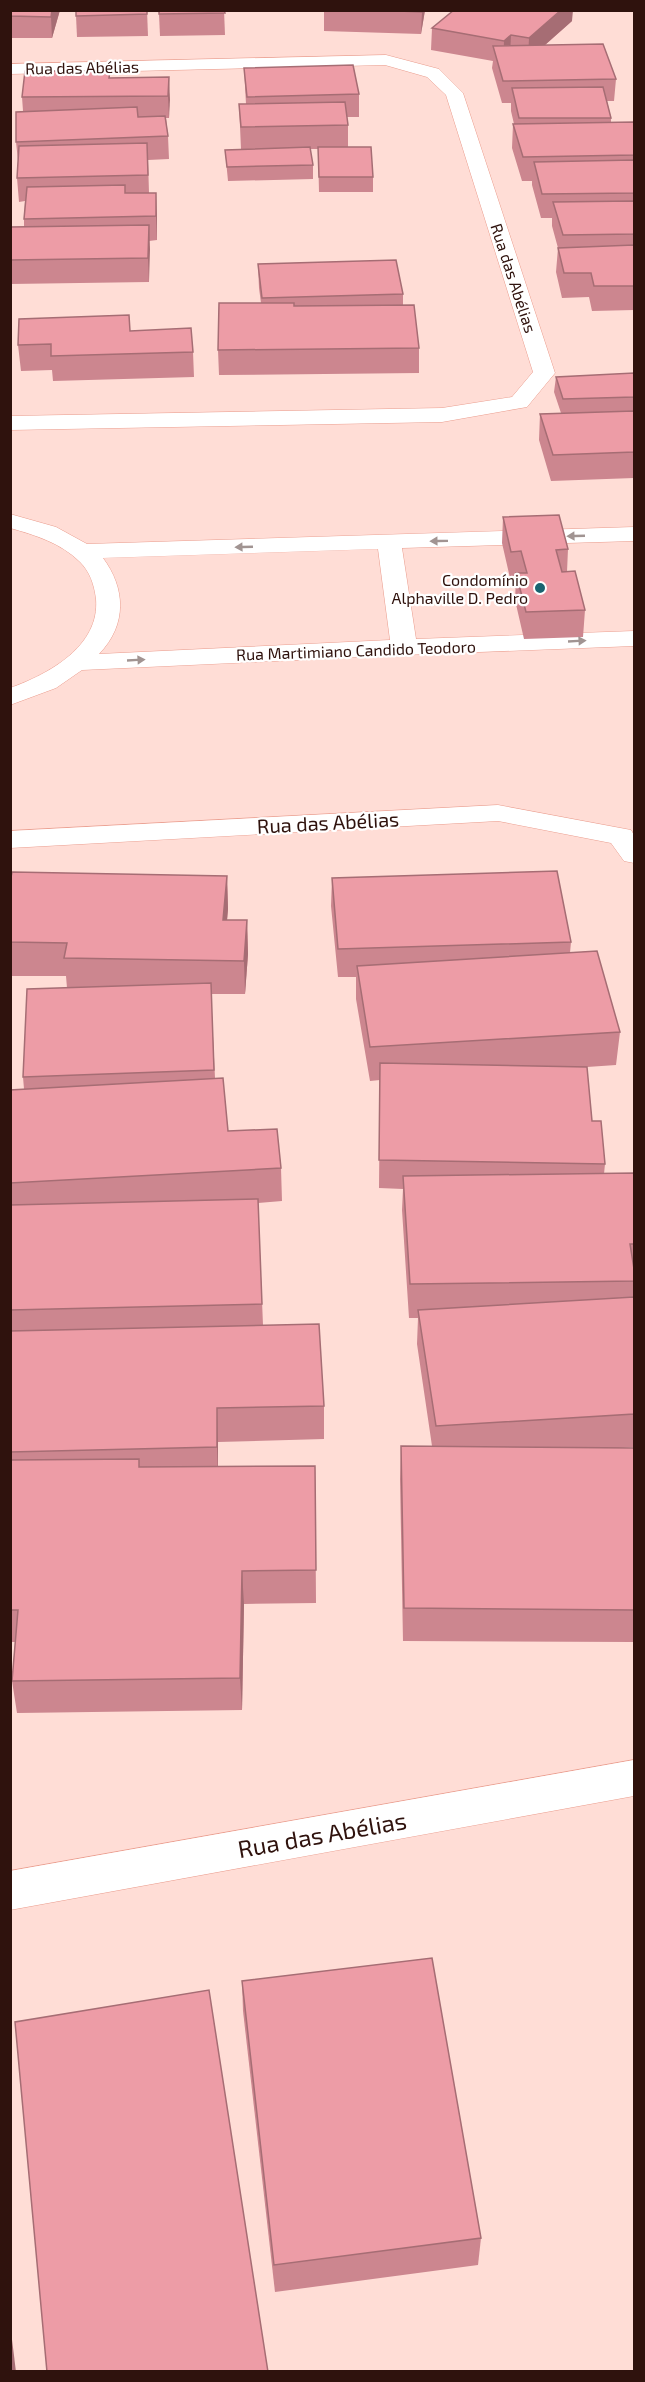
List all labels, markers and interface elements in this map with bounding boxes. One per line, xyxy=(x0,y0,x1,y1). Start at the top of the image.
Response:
street label: Rua das Abélias xyxy=(25,57,139,77)
street label: Rua das Abélias xyxy=(487,221,541,335)
one-way arrow xyxy=(567,532,586,541)
one-way arrow xyxy=(429,536,448,546)
one-way arrow xyxy=(234,542,253,551)
place label: Condomínio Alphaville D. Pedro xyxy=(392,570,528,607)
marker: Condomínio Alphaville D. Pedro xyxy=(533,581,547,595)
street label: Rua Martimiano Candido Teodoro xyxy=(236,636,476,664)
one-way arrow xyxy=(567,637,586,646)
one-way arrow xyxy=(126,656,145,665)
street label: Rua das Abélias xyxy=(256,806,400,838)
street label: Rua das Abélias xyxy=(235,1805,409,1863)

